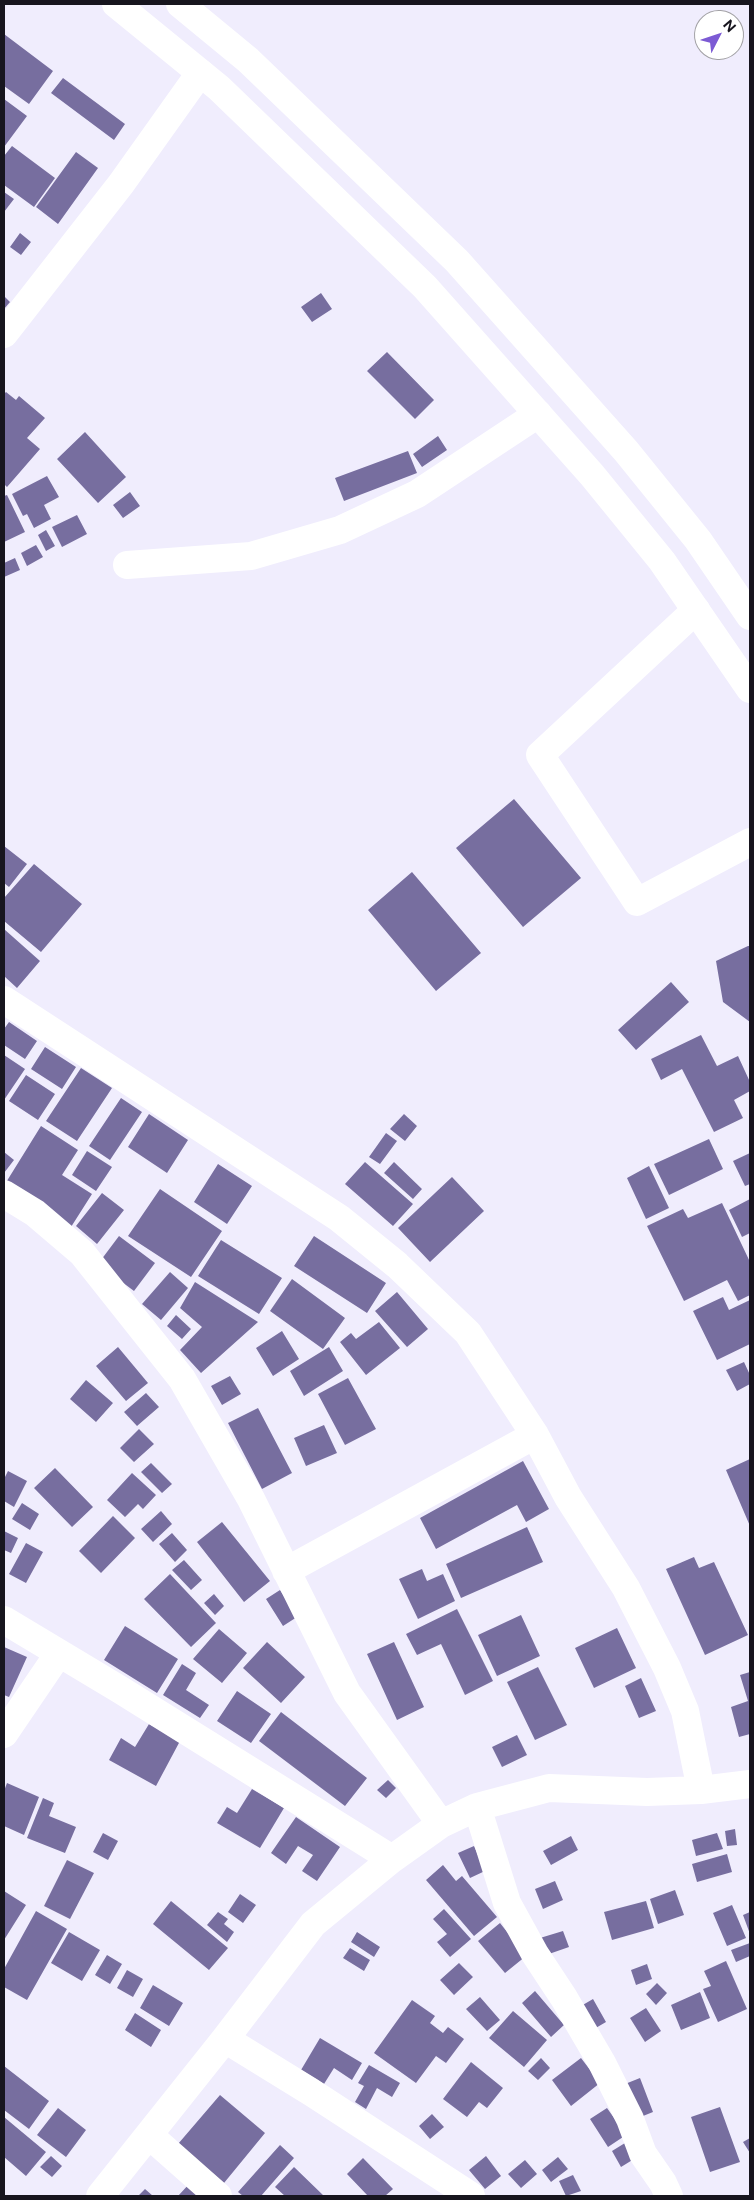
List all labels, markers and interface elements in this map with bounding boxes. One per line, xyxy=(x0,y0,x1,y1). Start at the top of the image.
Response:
north arrow xyxy=(694,10,744,60)
text: N xyxy=(720,16,739,35)

